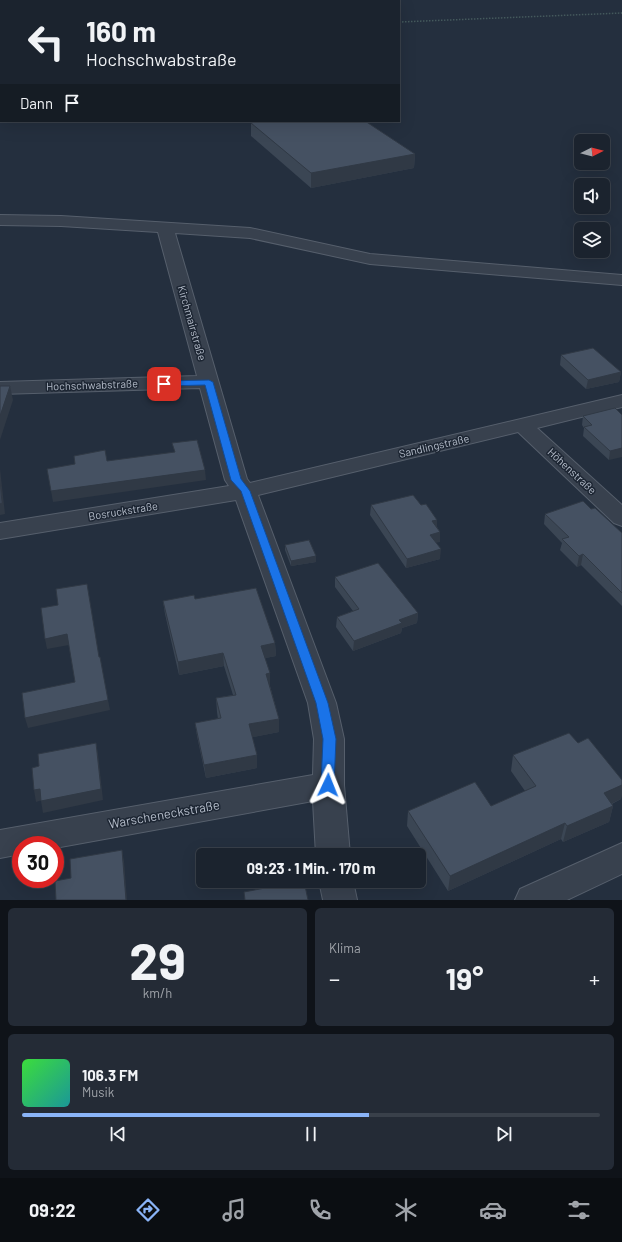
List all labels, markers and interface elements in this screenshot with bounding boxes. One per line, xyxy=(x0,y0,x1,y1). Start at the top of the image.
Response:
text: 160 m xyxy=(86,14,156,48)
icon: left xyxy=(20,16,72,68)
text: Hochschwabstraße xyxy=(86,48,237,70)
icon: arrive xyxy=(61,92,83,114)
text: Dann xyxy=(20,94,53,112)
north arrow xyxy=(574,134,610,170)
map controls xyxy=(574,134,610,258)
button: sound xyxy=(574,178,610,214)
button: layers xyxy=(574,222,610,258)
street label: Kirchmairstraße xyxy=(176,284,209,362)
pin xyxy=(147,367,181,401)
icon: arrive xyxy=(153,373,175,395)
street label: Hochschwabstraße xyxy=(46,376,138,393)
street label: Sandlingstraße xyxy=(397,431,470,460)
street label: Höhenstraße xyxy=(545,445,599,496)
street label: Bosruckstraße xyxy=(87,499,159,522)
position arrow xyxy=(307,764,349,806)
street label: Warscheneckstraße xyxy=(107,796,221,832)
speed limit sign: 30 xyxy=(12,836,64,888)
text: 09:23 · 1 Min. · 170 m xyxy=(246,859,376,877)
text: 29 xyxy=(129,928,186,990)
text: Klima xyxy=(329,940,361,956)
text: 19° xyxy=(446,960,483,996)
text: − xyxy=(329,965,340,991)
text: + xyxy=(589,965,600,991)
text: km/h xyxy=(143,985,172,1001)
text: 106.3 FM xyxy=(82,1066,138,1084)
text: Musik xyxy=(82,1084,114,1100)
icon: previous xyxy=(107,1123,129,1145)
icon: pause xyxy=(300,1123,322,1145)
icon: next xyxy=(493,1123,515,1145)
icon: directions xyxy=(134,1196,162,1224)
icon: music xyxy=(220,1196,248,1224)
icon: phone xyxy=(306,1196,334,1224)
icon: climate xyxy=(392,1196,420,1224)
icon: car xyxy=(479,1196,507,1224)
icon: filters xyxy=(565,1196,593,1224)
text: 09:22 xyxy=(29,1199,76,1221)

